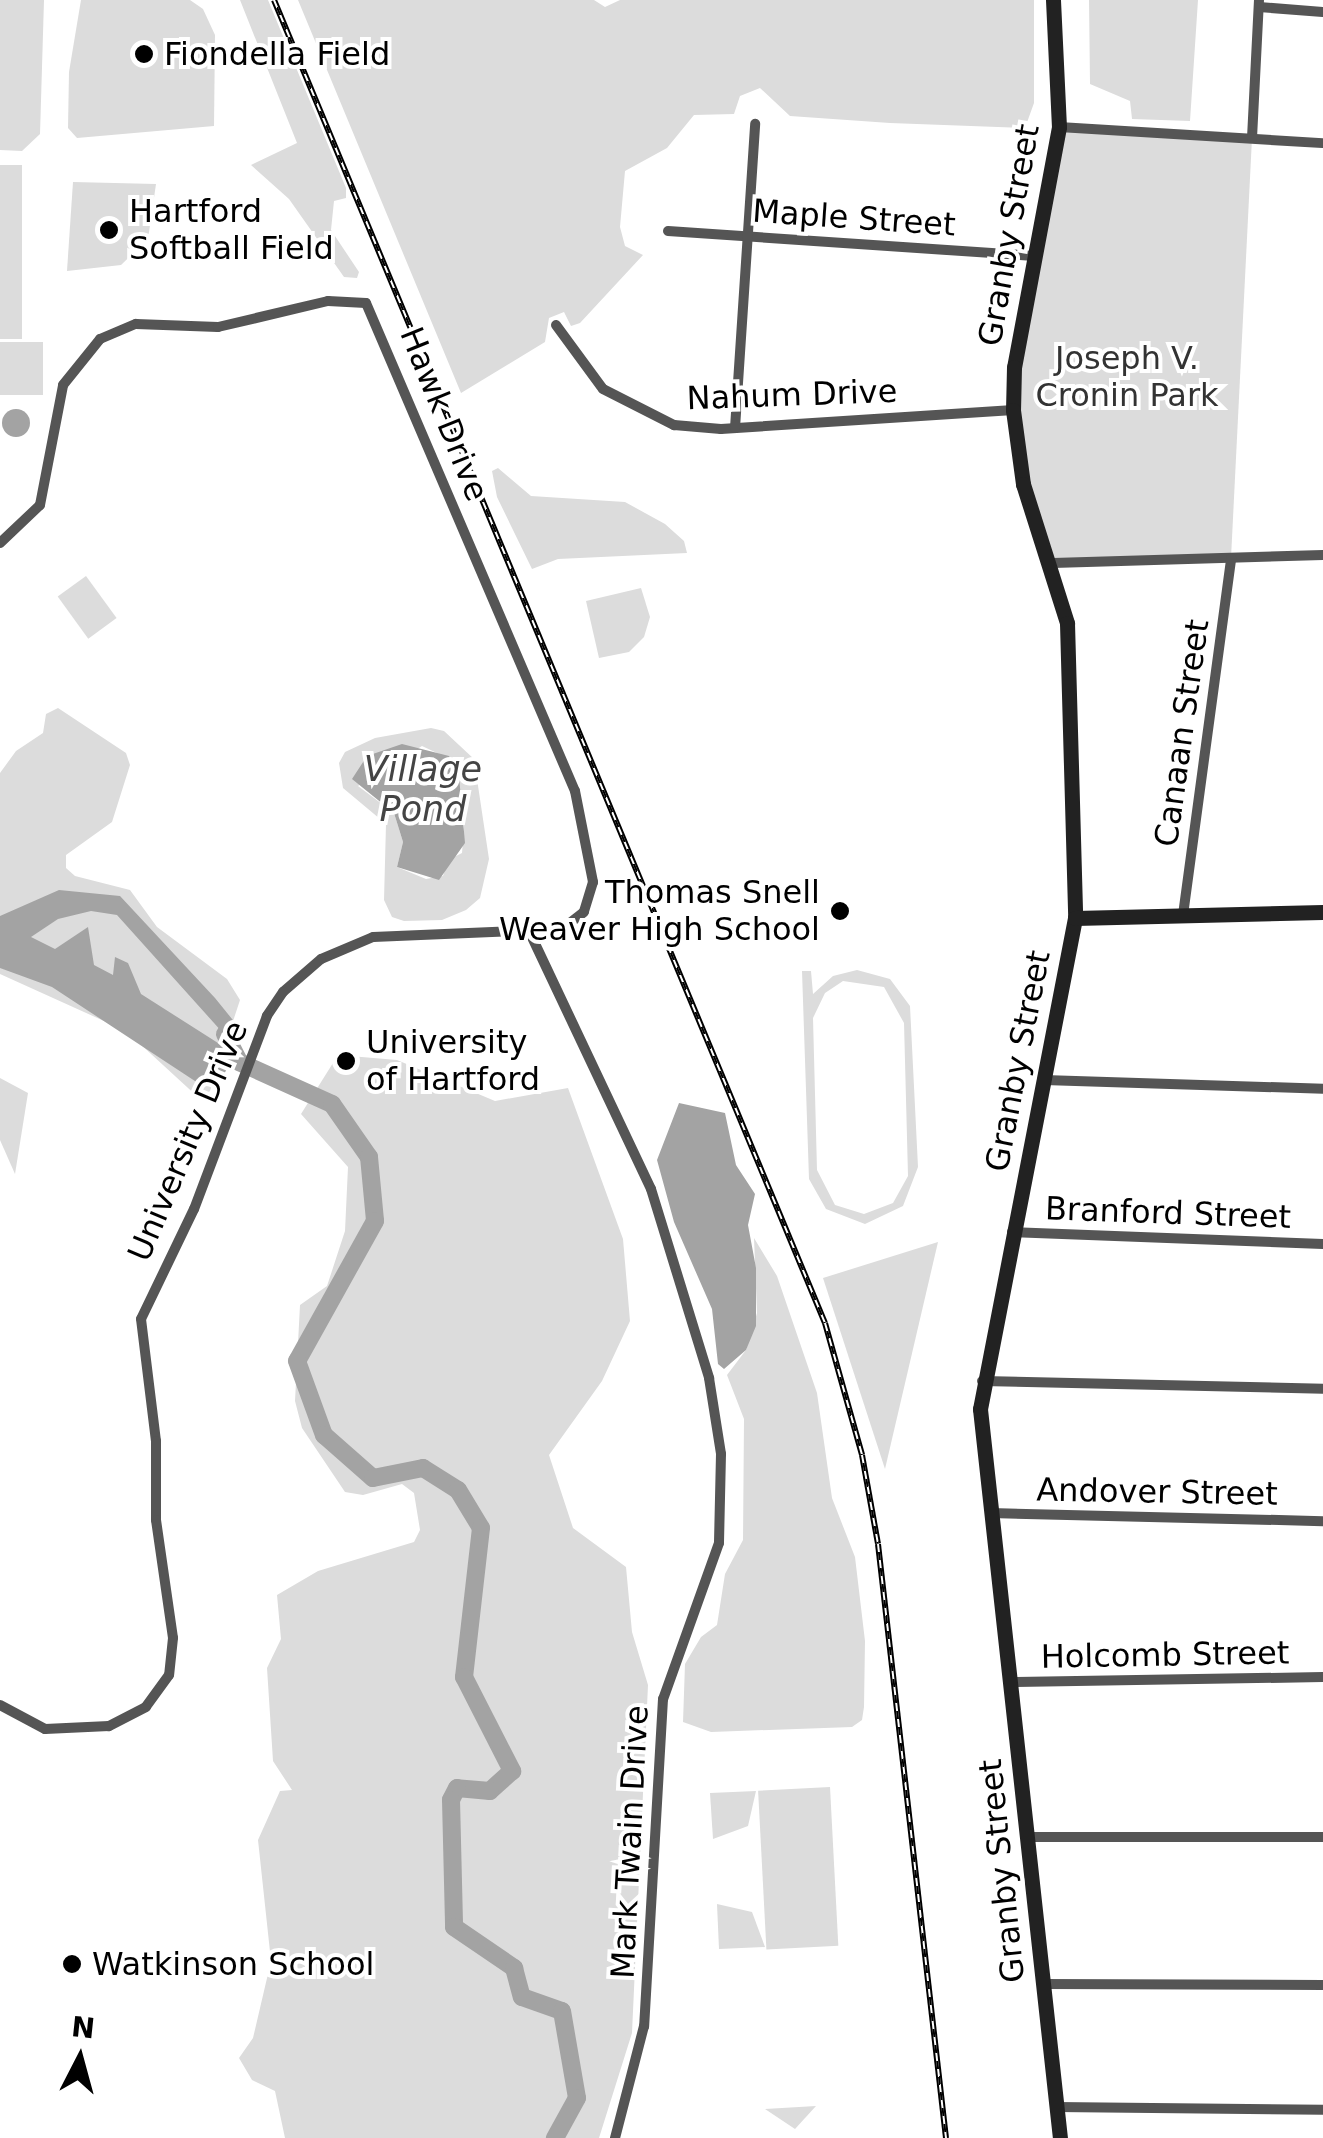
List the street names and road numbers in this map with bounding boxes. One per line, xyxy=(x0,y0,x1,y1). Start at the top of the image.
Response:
street label: Granby Street xyxy=(971,121,1047,349)
street label: Maple Street xyxy=(751,192,957,244)
street label: Hawk Drive xyxy=(392,322,496,506)
street label: Nahum Drive xyxy=(686,372,898,418)
street label: Canaan Street xyxy=(1147,617,1217,849)
street label: Granby Street xyxy=(978,947,1058,1175)
street label: University Drive xyxy=(120,1015,256,1267)
street label: Branford Street xyxy=(1044,1190,1292,1236)
street label: Andover Street xyxy=(1036,1471,1278,1513)
street label: Holcomb Street xyxy=(1040,1634,1290,1676)
street label: Mark Twain Drive xyxy=(604,1704,656,1980)
street label: Granby Street xyxy=(971,1757,1033,1985)

